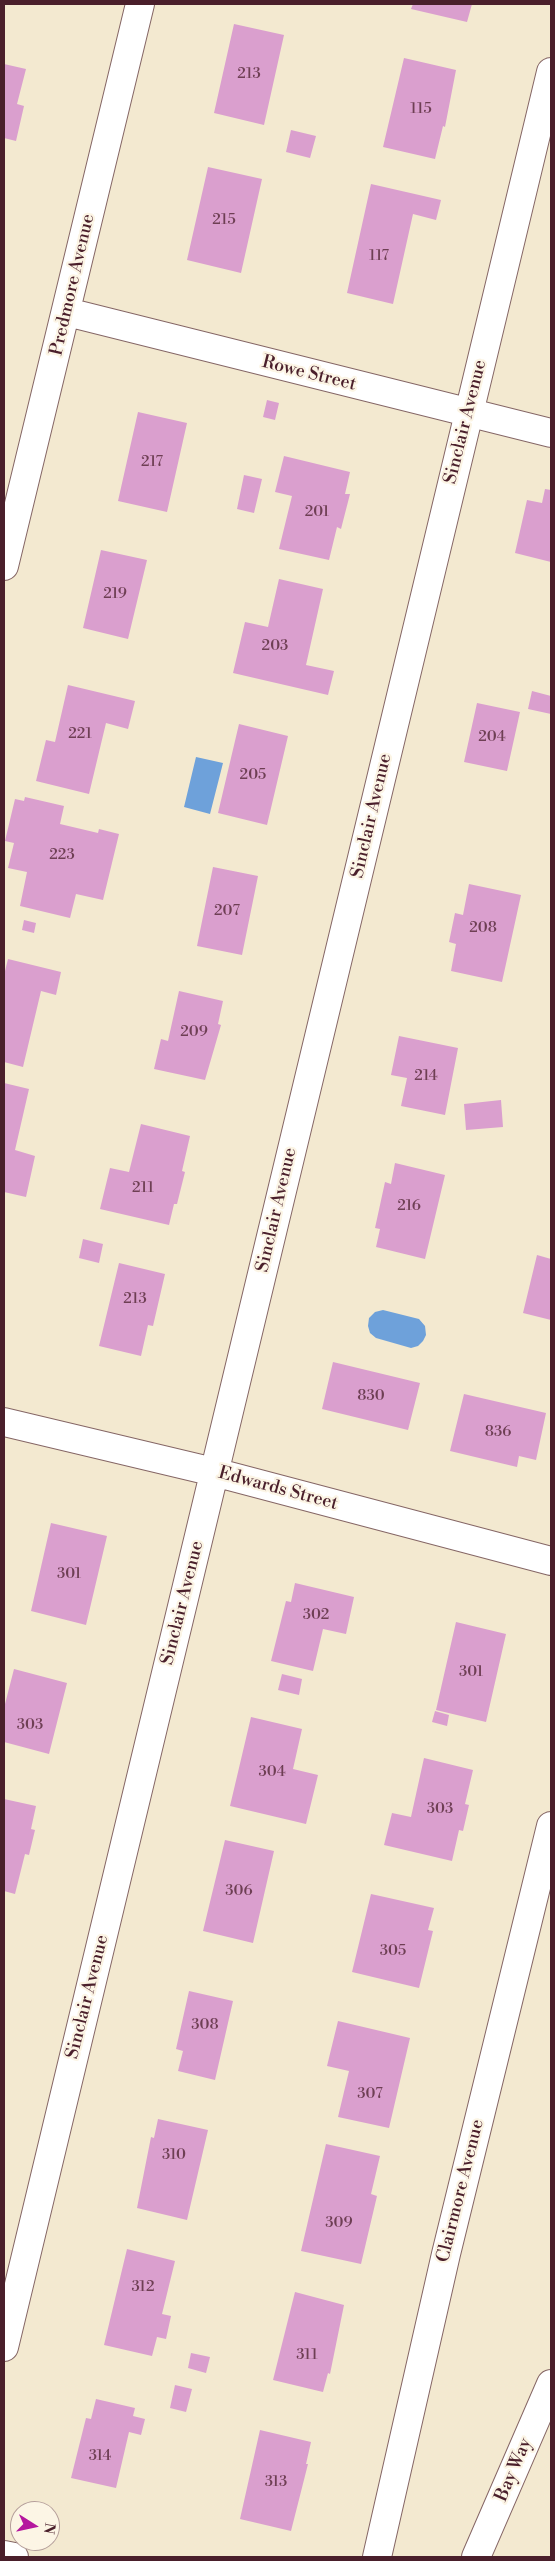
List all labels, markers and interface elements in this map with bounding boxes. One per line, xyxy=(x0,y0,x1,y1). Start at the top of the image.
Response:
house number: 213 xyxy=(237,65,261,83)
house number: 115 xyxy=(410,100,432,118)
house number: 215 xyxy=(212,211,236,229)
street label: Predmore Avenue xyxy=(46,212,100,358)
house number: 117 xyxy=(369,247,389,265)
street label: Rowe Street xyxy=(260,352,358,396)
street label: Sinclair Avenue xyxy=(440,358,492,486)
house number: 217 xyxy=(141,453,163,471)
house number: 201 xyxy=(305,503,329,521)
house number: 219 xyxy=(103,585,127,603)
house number: 203 xyxy=(262,637,288,655)
house number: 221 xyxy=(68,725,92,743)
house number: 204 xyxy=(478,728,506,746)
street label: Sinclair Avenue xyxy=(347,752,397,880)
house number: 205 xyxy=(240,766,266,784)
house number: 223 xyxy=(49,846,75,864)
house number: 207 xyxy=(214,902,240,920)
house number: 208 xyxy=(469,919,497,937)
house number: 209 xyxy=(180,1023,208,1041)
house number: 214 xyxy=(414,1067,438,1085)
street label: Sinclair Avenue xyxy=(252,1146,302,1274)
house number: 211 xyxy=(132,1179,154,1197)
house number: 216 xyxy=(397,1197,421,1215)
house number: 213 xyxy=(123,1290,147,1308)
house number: 830 xyxy=(357,1387,385,1405)
house number: 836 xyxy=(485,1423,511,1441)
street label: Edwards Street xyxy=(216,1463,340,1515)
street label: Sinclair Avenue xyxy=(157,1539,209,1667)
house number: 301 xyxy=(57,1565,81,1583)
house number: 302 xyxy=(303,1606,329,1624)
house number: 301 xyxy=(459,1663,483,1681)
house number: 303 xyxy=(17,1716,43,1734)
house number: 304 xyxy=(258,1763,286,1781)
house number: 303 xyxy=(427,1800,453,1818)
house number: 306 xyxy=(225,1882,253,1900)
street label: Sinclair Avenue xyxy=(62,1933,114,2061)
house number: 305 xyxy=(380,1942,406,1960)
house number: 308 xyxy=(191,2016,219,2034)
house number: 307 xyxy=(357,2085,383,2103)
street label: Clairmore Avenue xyxy=(433,2117,489,2265)
house number: 310 xyxy=(162,2146,186,2164)
house number: 309 xyxy=(325,2214,353,2232)
house number: 312 xyxy=(131,2278,155,2296)
house number: 311 xyxy=(296,2346,318,2364)
street label: Bay Way xyxy=(491,2435,537,2505)
house number: 314 xyxy=(89,2447,111,2465)
house number: 313 xyxy=(265,2473,287,2491)
north arrow xyxy=(10,2501,60,2551)
text: N xyxy=(39,2521,59,2535)

